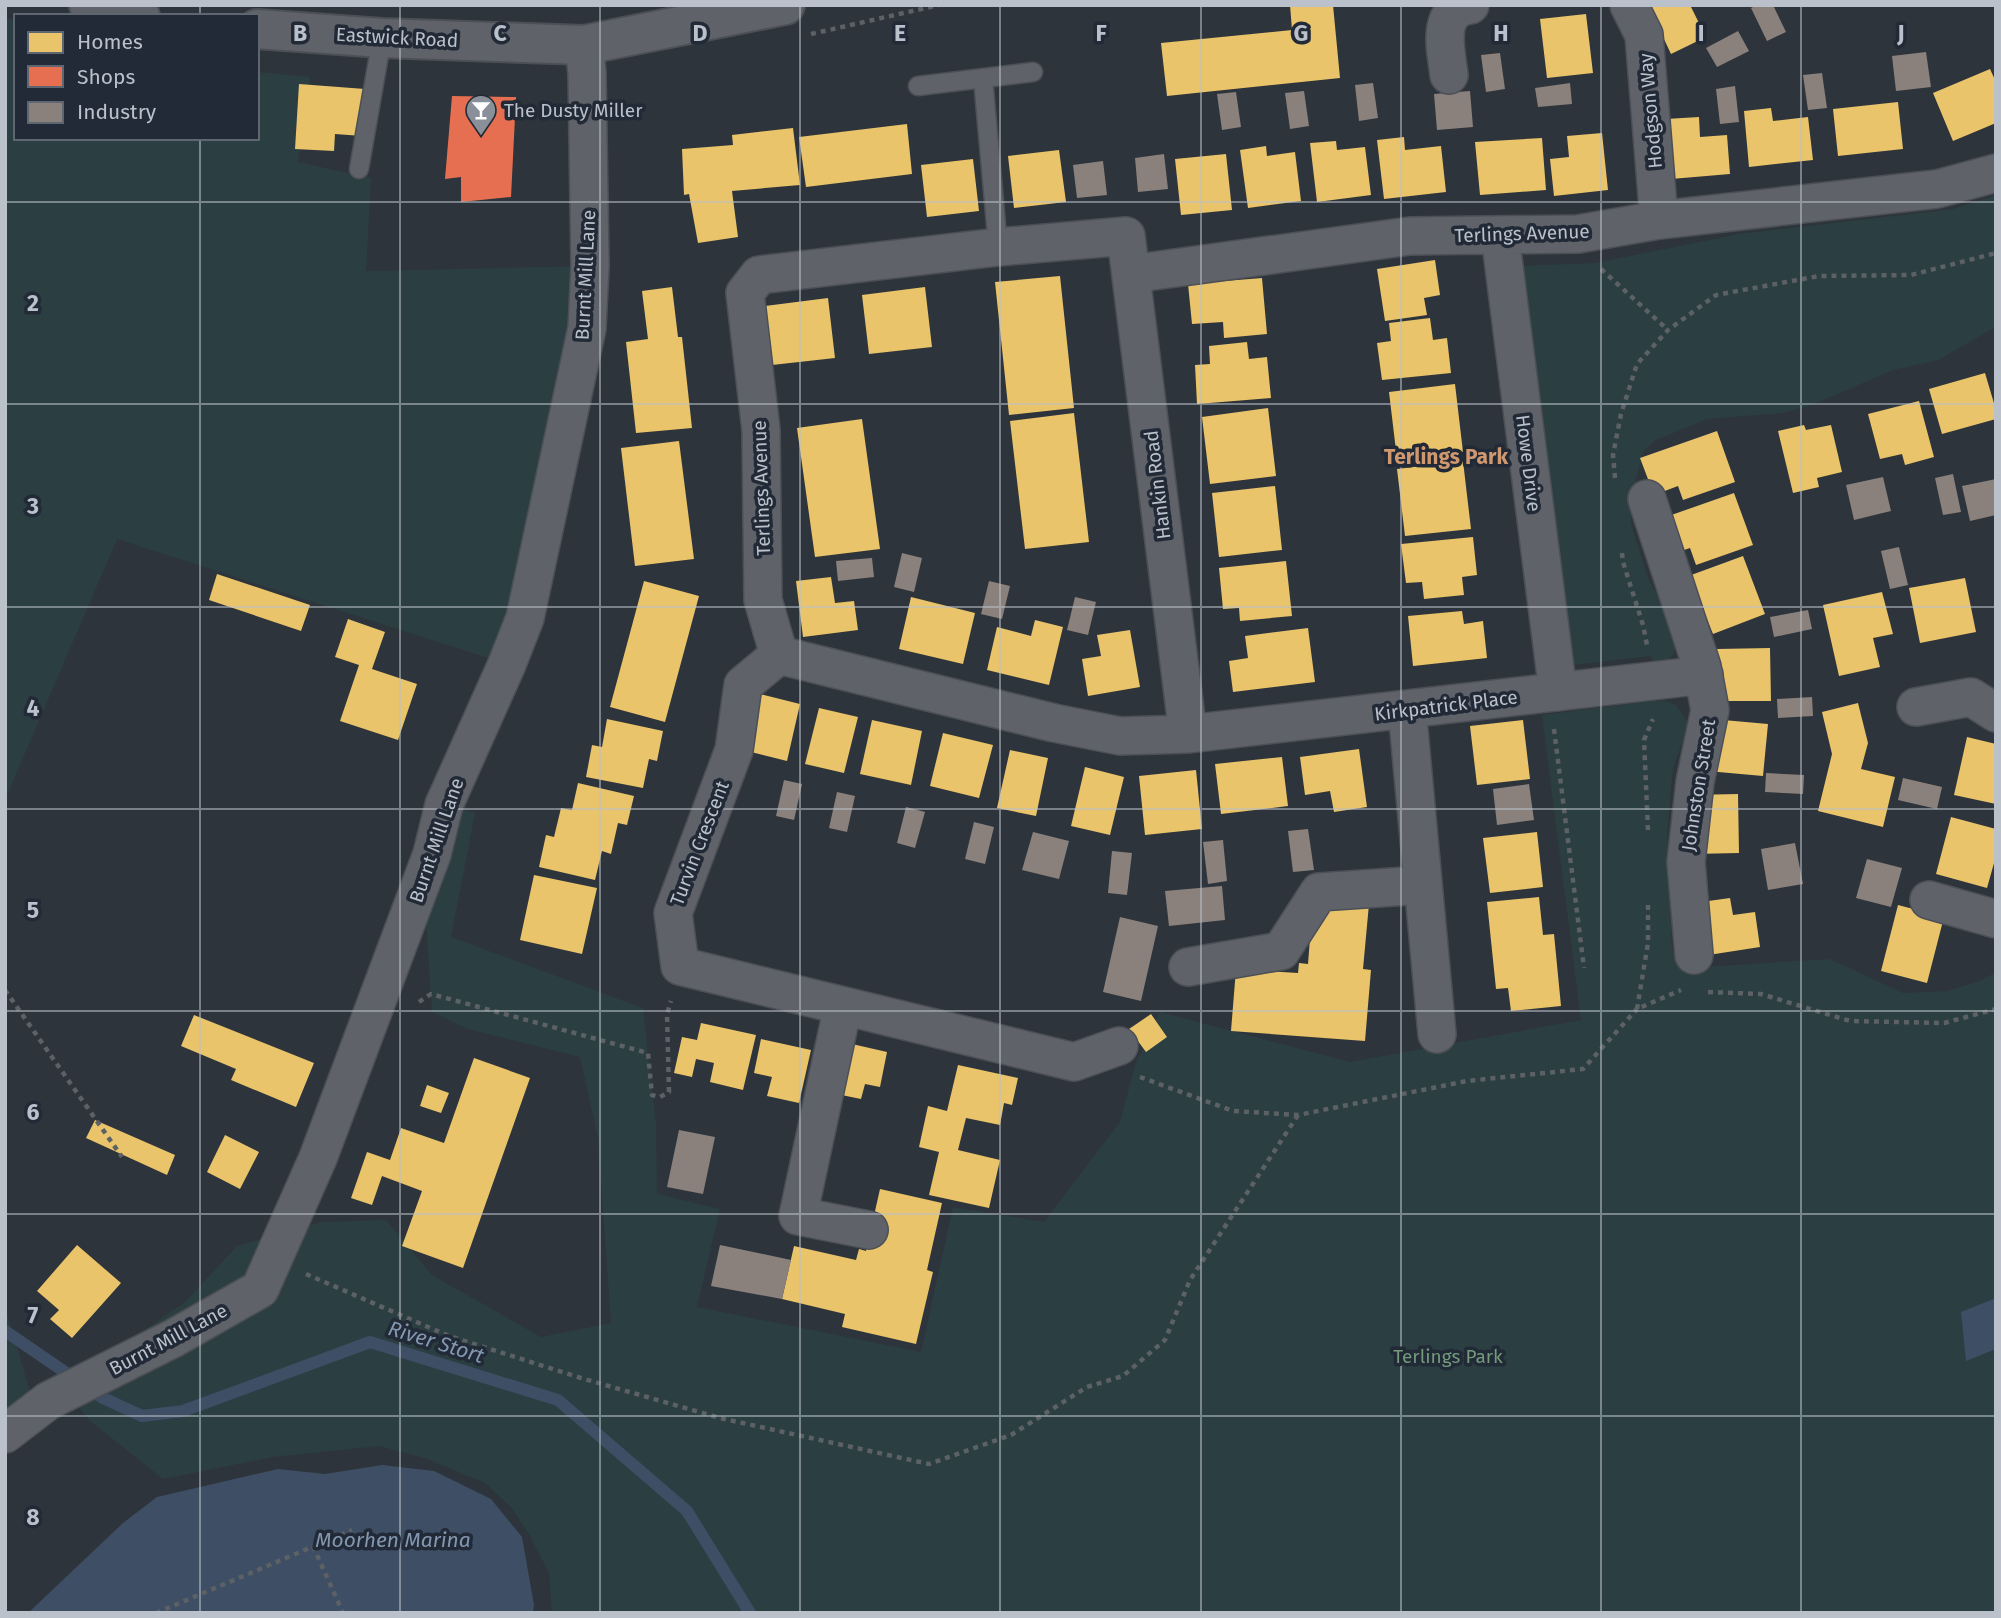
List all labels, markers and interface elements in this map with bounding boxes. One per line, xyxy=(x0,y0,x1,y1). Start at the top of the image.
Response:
legend xyxy=(14,14,259,140)
text: B xyxy=(293,19,307,47)
text: C xyxy=(493,19,507,47)
text: D xyxy=(693,19,708,47)
text: E xyxy=(894,19,906,47)
text: F xyxy=(1095,19,1107,47)
text: G xyxy=(1294,19,1308,47)
text: H xyxy=(1493,19,1509,47)
text: I xyxy=(1698,19,1704,47)
text: J xyxy=(1896,19,1905,47)
street label: Eastwick Road xyxy=(335,23,459,52)
text: Homes xyxy=(77,29,143,55)
street label: Hodgson Way xyxy=(1634,52,1667,170)
text: Shops xyxy=(77,64,135,90)
bar icon: The Dusty Miller xyxy=(464,93,498,137)
text: Industry xyxy=(77,99,157,125)
place label: The Dusty Miller xyxy=(504,99,643,122)
street label: Burnt Mill Lane xyxy=(571,209,600,341)
street label: Terlings Avenue xyxy=(1454,220,1590,247)
text: 2 xyxy=(27,289,39,317)
street label: Howe Drive xyxy=(1511,413,1546,513)
street label: Terlings Avenue xyxy=(748,420,775,556)
street label: Hankin Road xyxy=(1139,429,1176,541)
district label: Terlings Park xyxy=(1384,444,1508,470)
text: 3 xyxy=(26,492,39,520)
street label: Kirkpatrick Place xyxy=(1373,685,1519,726)
text: 4 xyxy=(27,694,40,722)
street label: Johnston Street xyxy=(1677,717,1720,853)
street label: Burnt Mill Lane xyxy=(404,775,469,906)
street label: Turvin Crescent xyxy=(665,777,734,909)
text: 5 xyxy=(27,896,39,924)
text: 6 xyxy=(27,1098,40,1126)
street label: Burnt Mill Lane xyxy=(105,1299,231,1380)
text: 7 xyxy=(28,1301,39,1329)
water label: River Stort xyxy=(385,1315,488,1369)
park label: Terlings Park xyxy=(1393,1345,1503,1368)
text: 8 xyxy=(26,1503,40,1531)
water label: Moorhen Marina xyxy=(315,1527,471,1553)

